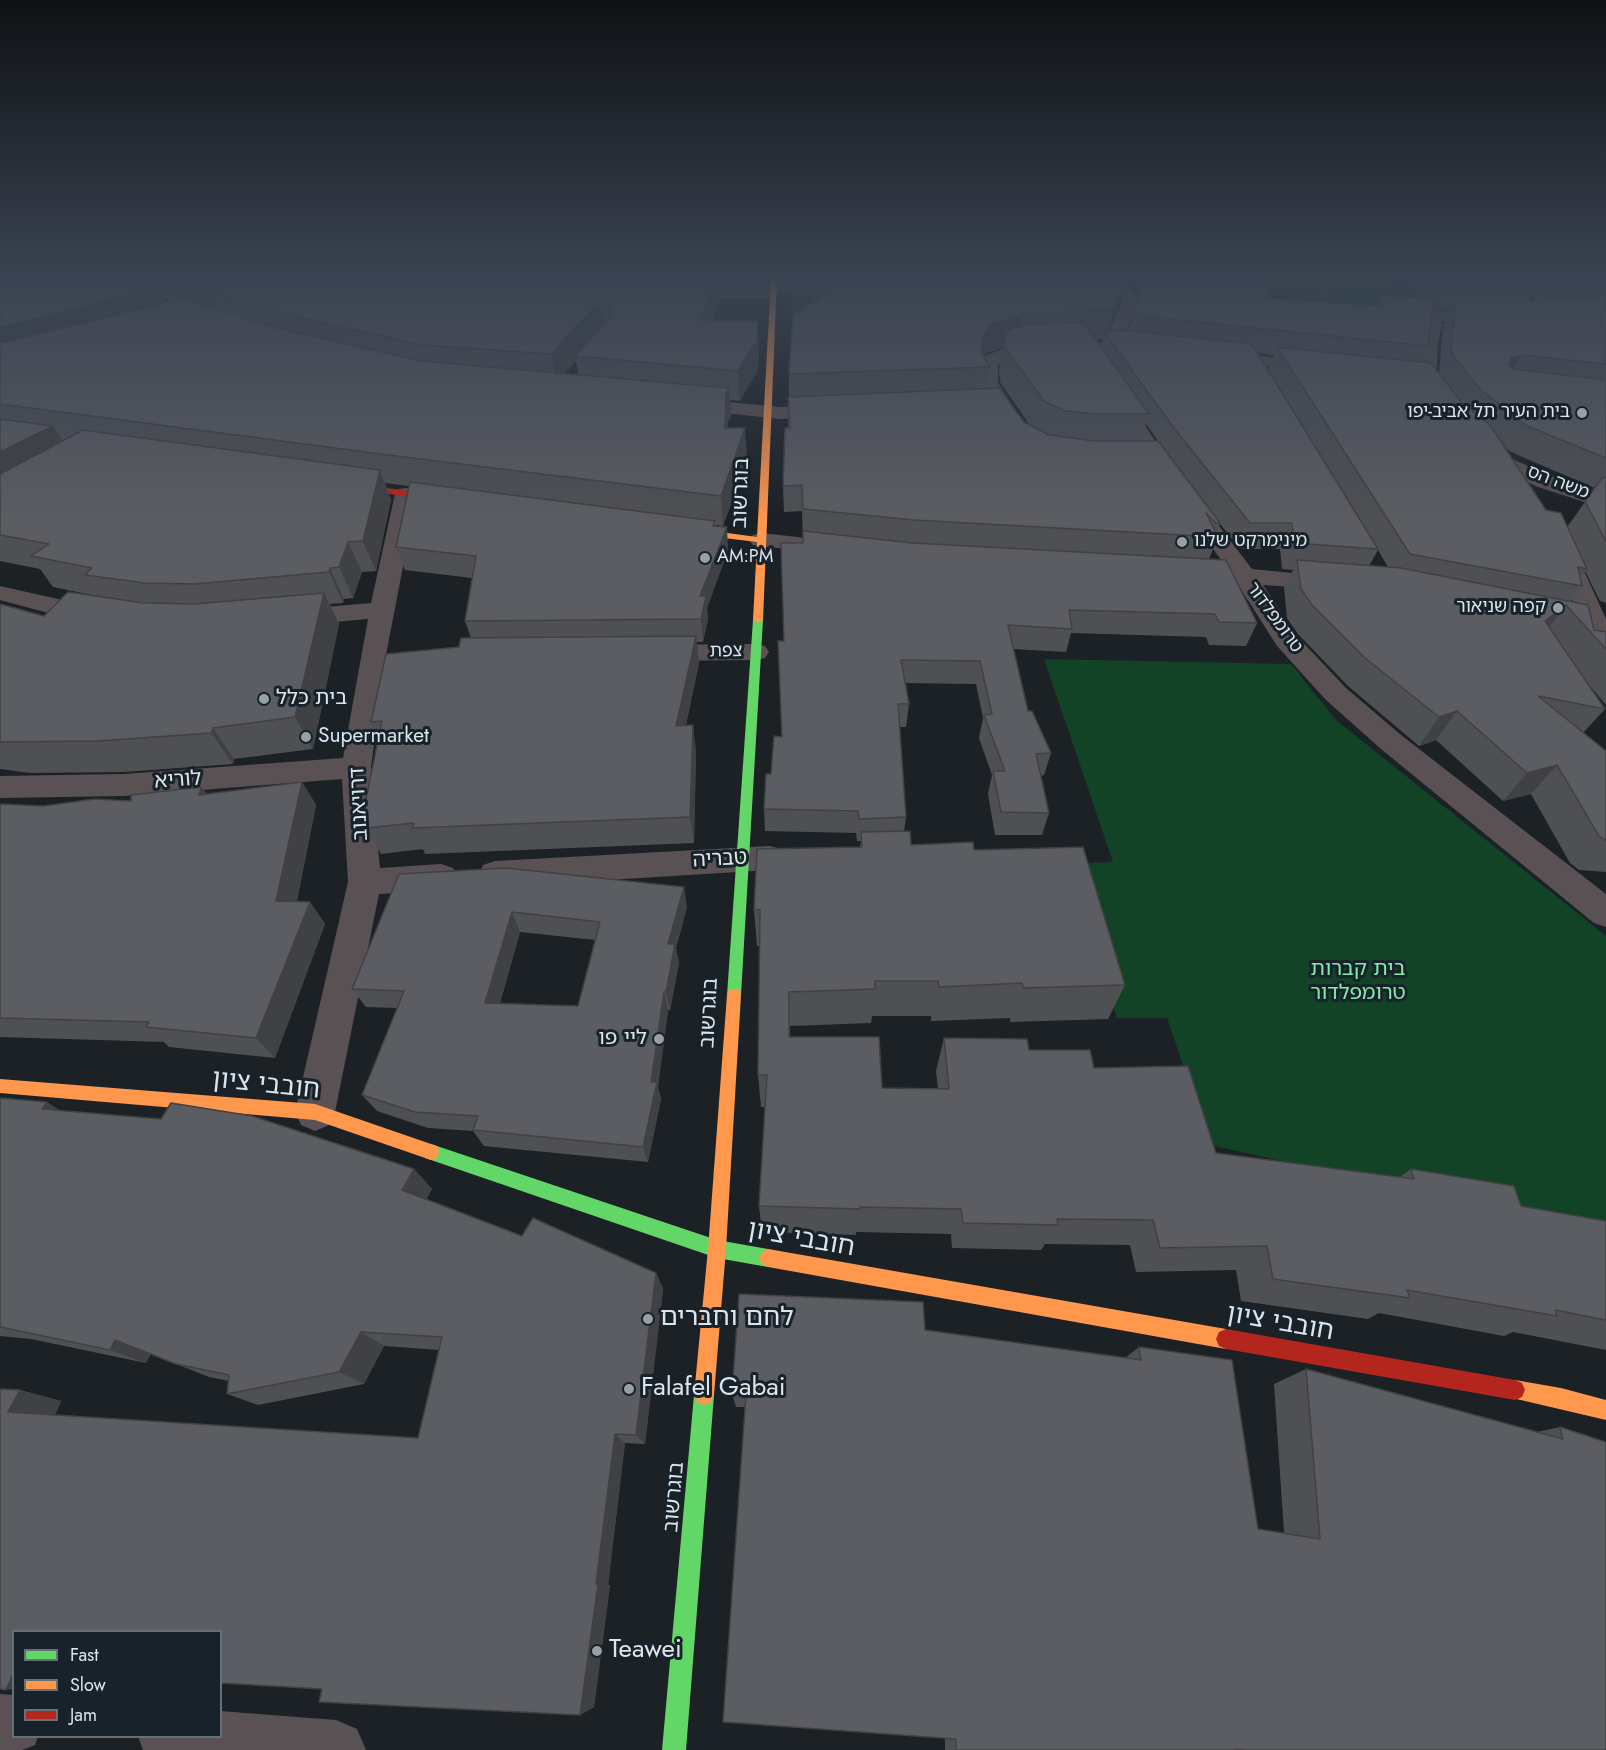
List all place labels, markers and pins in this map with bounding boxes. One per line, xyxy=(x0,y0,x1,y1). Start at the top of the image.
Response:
place label: בית העיר תל אביב-יפו xyxy=(1407,402,1570,424)
marker: בית העיר תל אביב-יפו xyxy=(1575,406,1589,420)
place label: מינימרקט שלנו xyxy=(1194,531,1307,553)
marker: מינימרקט שלנו xyxy=(1175,535,1189,549)
place label: AM:PM xyxy=(717,547,773,569)
marker: AM:PM xyxy=(698,551,712,565)
place label: קפה שניאור xyxy=(1456,597,1546,619)
marker: קפה שניאור xyxy=(1551,601,1565,615)
place label: בית כלל xyxy=(276,686,347,712)
marker: בית כלל xyxy=(257,692,271,706)
place label: Supermarket xyxy=(318,724,429,750)
marker: Supermarket xyxy=(299,730,313,744)
place label: ליי פו xyxy=(598,1026,647,1052)
marker: ליי פו xyxy=(652,1032,666,1046)
place label: לחם וחברים xyxy=(660,1303,794,1335)
marker: לחם וחברים xyxy=(641,1312,655,1326)
place label: Falafel Gabai xyxy=(641,1373,786,1405)
marker: Falafel Gabai xyxy=(622,1382,636,1396)
place label: Teawei xyxy=(609,1635,682,1667)
marker: Teawei xyxy=(590,1644,604,1658)

